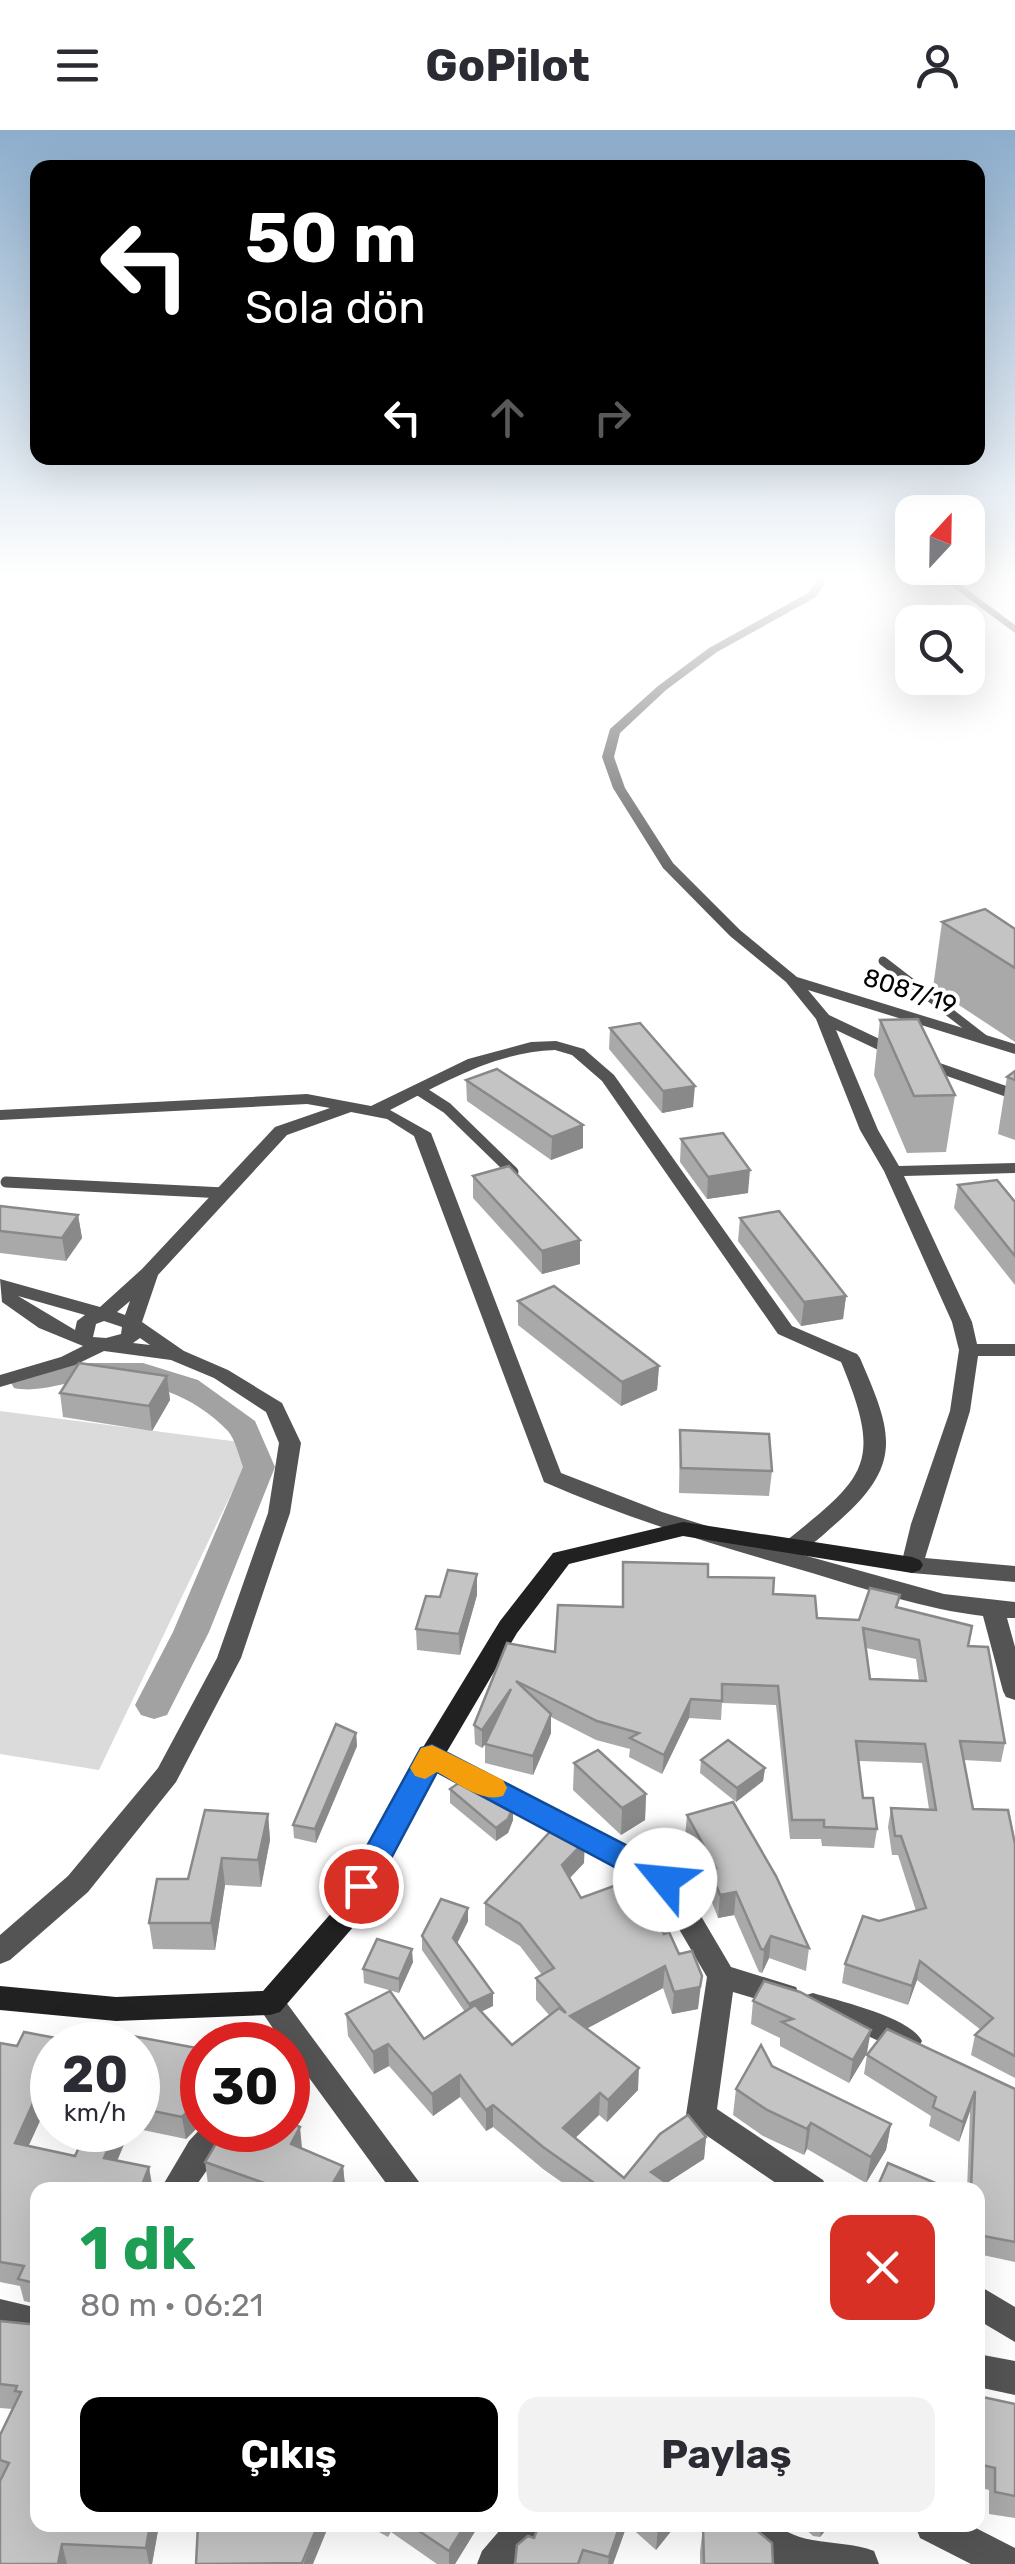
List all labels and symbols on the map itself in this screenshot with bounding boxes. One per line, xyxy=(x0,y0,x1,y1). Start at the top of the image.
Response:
north arrow xyxy=(895,495,985,585)
street label: 8087/19 xyxy=(860,962,960,1020)
position arrow xyxy=(613,1828,717,1932)
pin xyxy=(319,1844,404,1929)
speed limit sign: 30 xyxy=(180,2022,310,2152)

